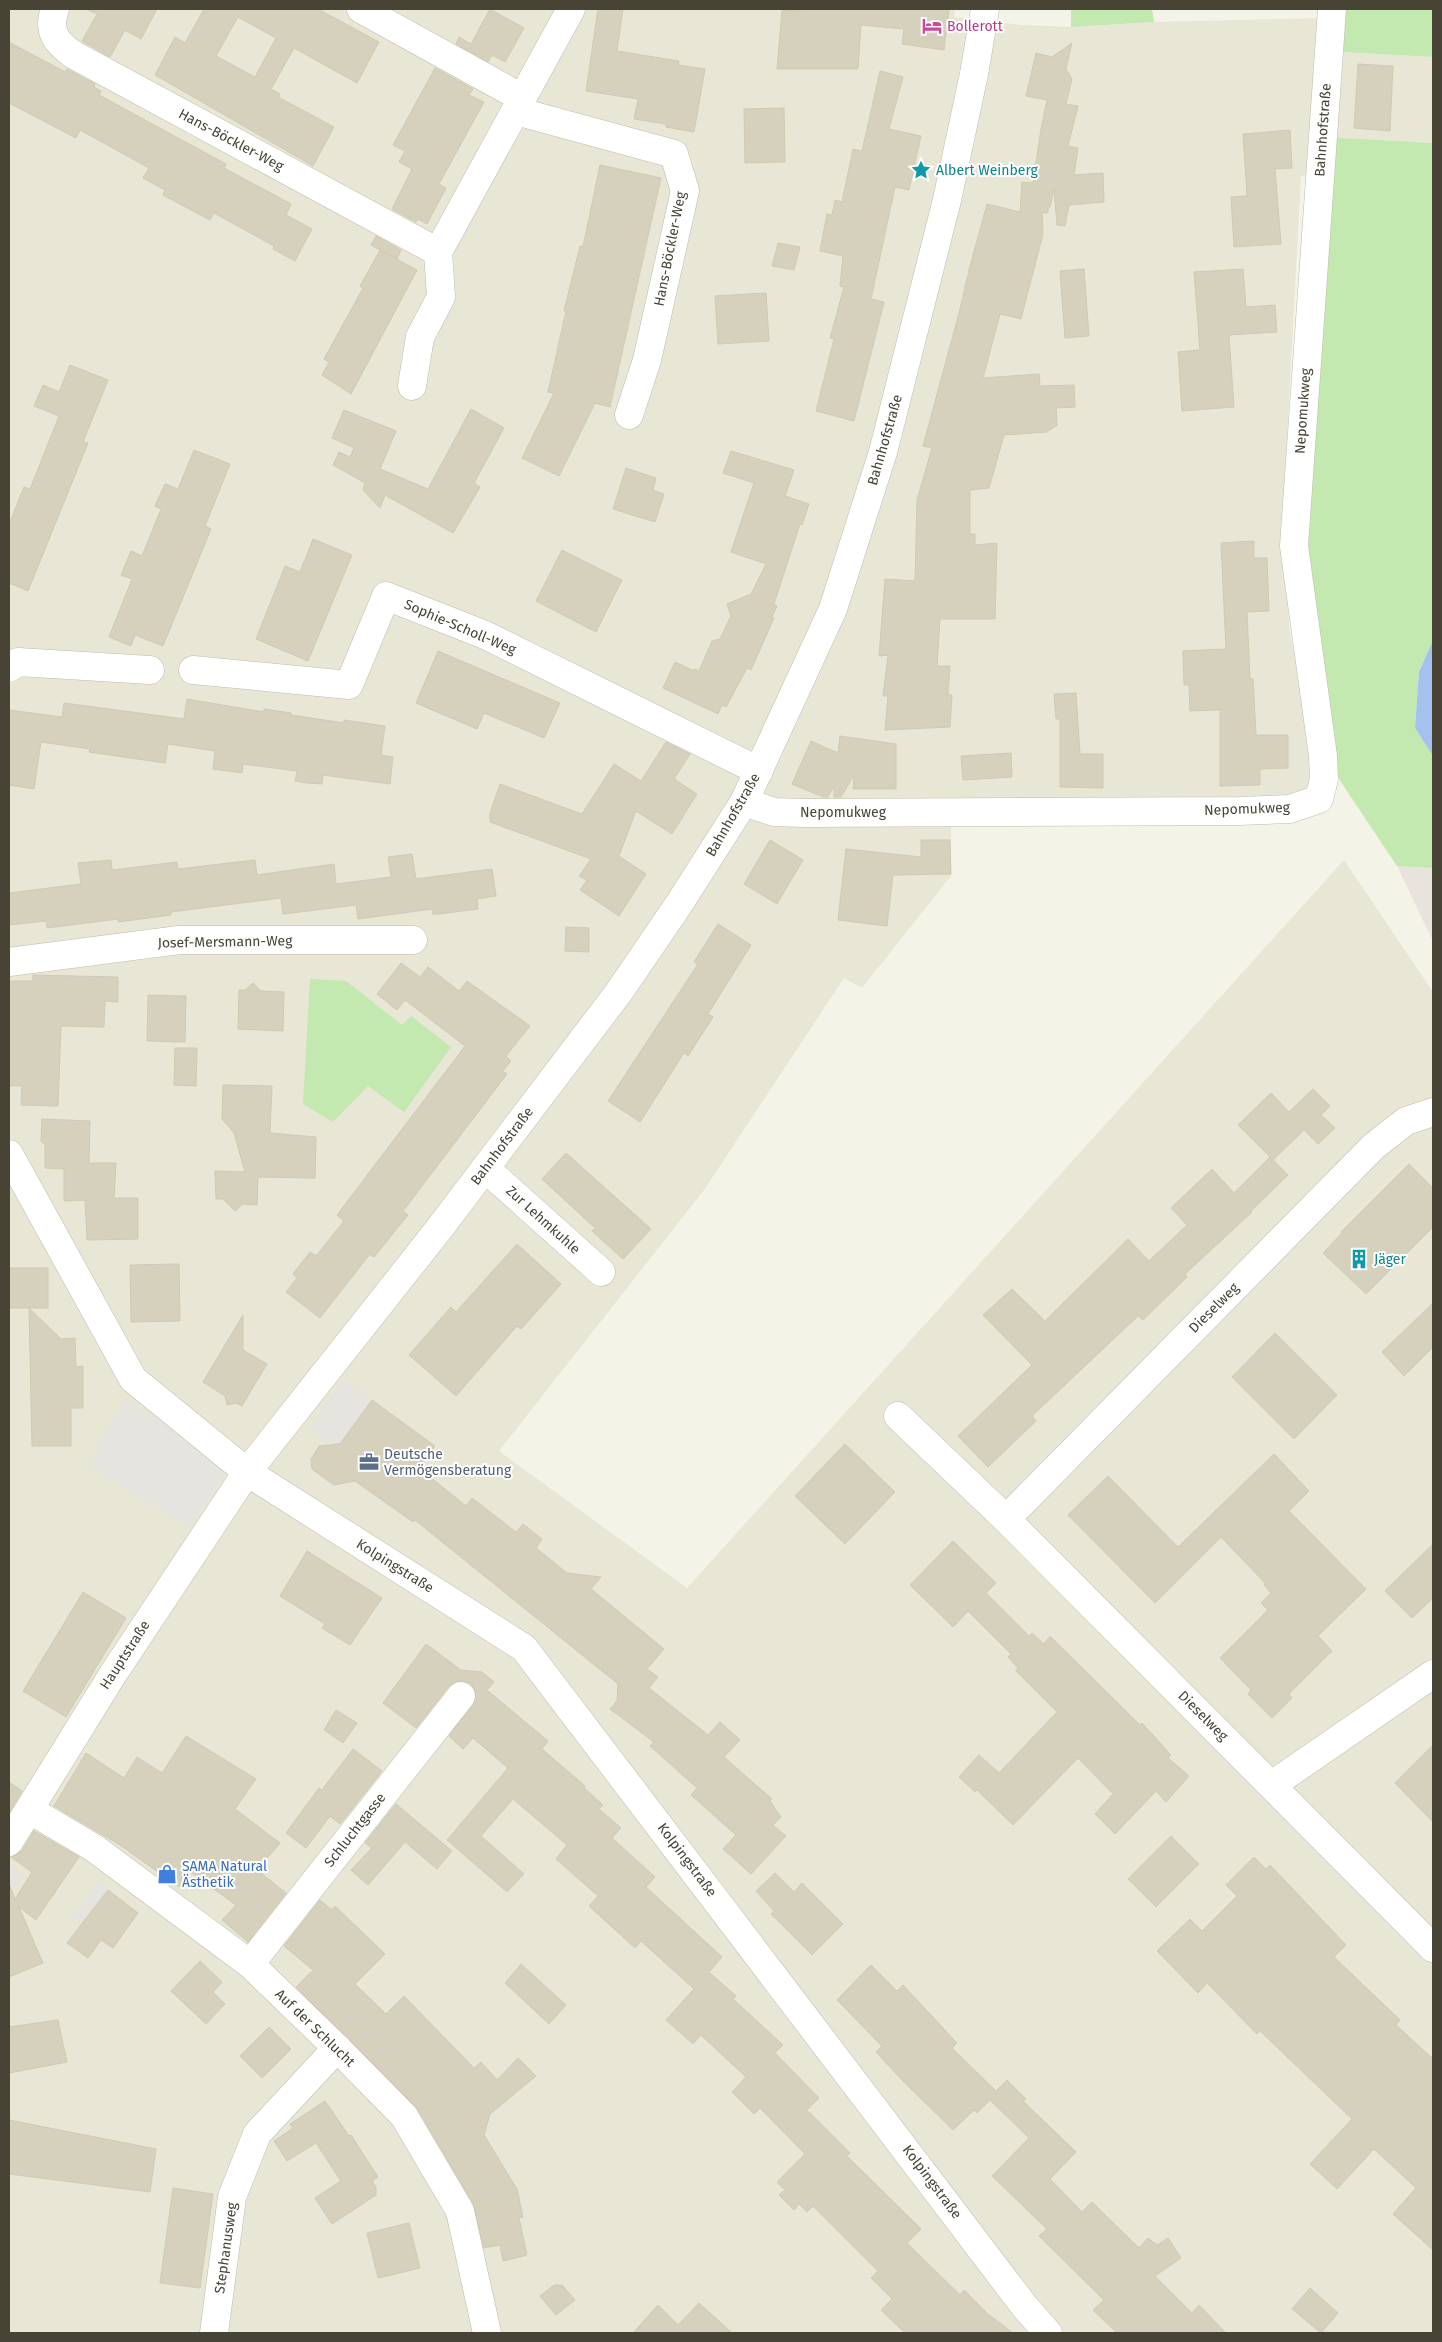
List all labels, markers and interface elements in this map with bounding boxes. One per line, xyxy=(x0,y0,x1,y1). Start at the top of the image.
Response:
hotel icon: Bollerott xyxy=(921,15,943,37)
place label: Bollerott xyxy=(947,18,1004,35)
street label: Bahnhofstraße xyxy=(1311,83,1335,177)
street label: Hans-Böckler-Weg xyxy=(176,105,287,175)
place icon: Albert Weinberg xyxy=(910,159,932,181)
place label: Albert Weinberg xyxy=(936,162,1039,179)
street label: Hans-Böckler-Weg xyxy=(651,189,690,308)
street label: Nepomukweg xyxy=(1292,367,1315,454)
street label: Bahnhofstraße xyxy=(864,393,906,487)
street label: Sophie-Scholl-Weg xyxy=(402,596,519,658)
street label: Bahnhofstraße xyxy=(702,770,764,860)
street label: Nepomukweg xyxy=(1204,799,1291,819)
street label: Nepomukweg xyxy=(800,804,887,821)
street label: Josef-Mersmann-Weg xyxy=(157,932,293,952)
street label: Bahnhofstraße xyxy=(467,1104,537,1188)
street label: Zur Lehmkuhle xyxy=(502,1182,584,1258)
building icon: Jäger xyxy=(1348,1248,1370,1270)
place label: Jäger xyxy=(1374,1251,1406,1268)
street label: Dieselweg xyxy=(1185,1279,1243,1337)
place label: Deutsche Vermögensberatung xyxy=(384,1446,512,1479)
office icon: Deutsche Vermögensberatung xyxy=(358,1451,380,1473)
street label: Kolpingstraße xyxy=(353,1535,437,1597)
street label: Hauptstraße xyxy=(96,1617,154,1693)
street label: Dieselweg xyxy=(1174,1687,1232,1745)
street label: Schluchtgasse xyxy=(321,1789,389,1871)
street label: Kolpingstraße xyxy=(654,1820,720,1900)
place label: SAMA Natural Ästhetik xyxy=(182,1858,267,1891)
shop icon: SAMA Natural Ästhetik xyxy=(156,1863,178,1885)
street label: Auf der Schlucht xyxy=(272,1986,359,2071)
street label: Kolpingstraße xyxy=(899,2142,965,2222)
street label: Stephanusweg xyxy=(211,2201,241,2295)

